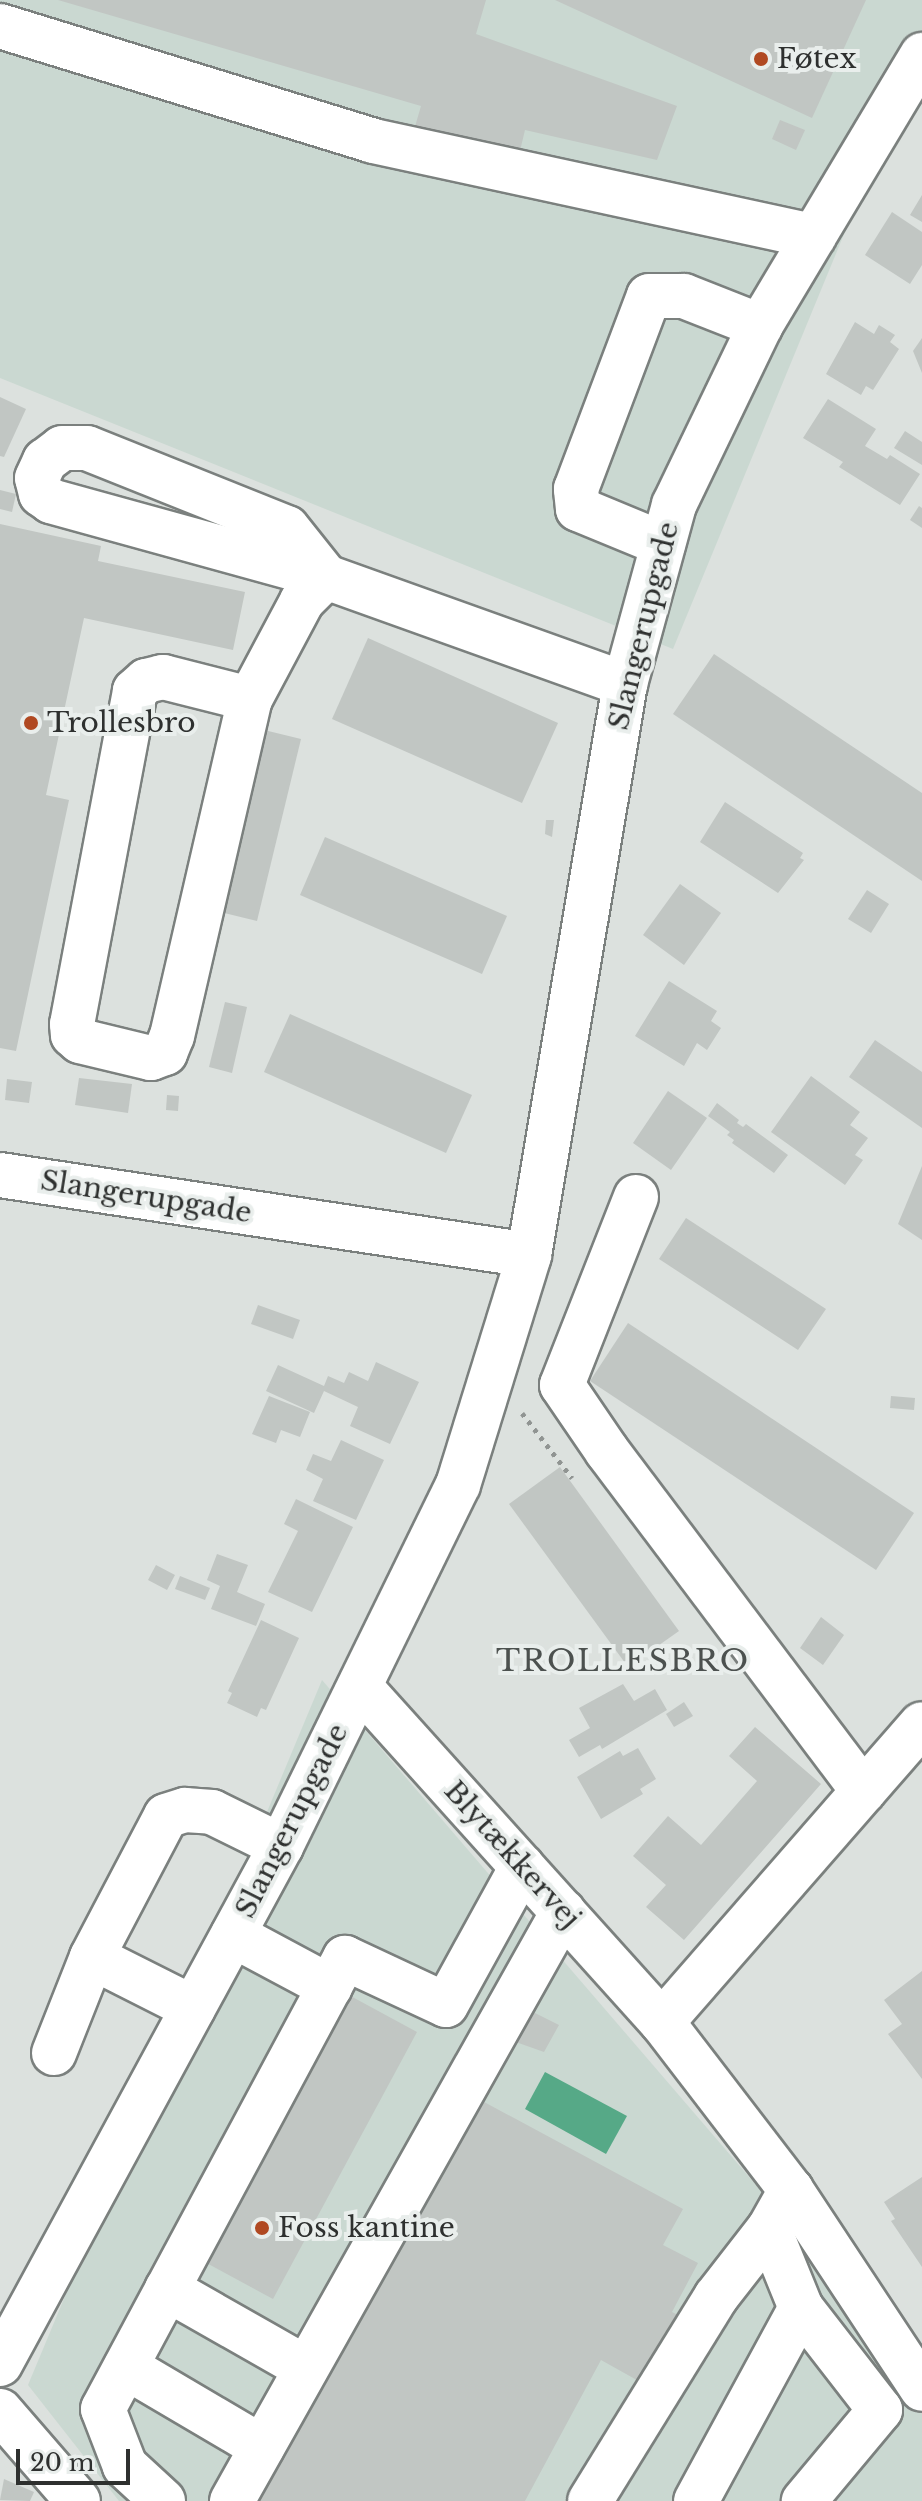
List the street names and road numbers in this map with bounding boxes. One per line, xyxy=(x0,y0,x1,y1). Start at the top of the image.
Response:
street label: Slangerupgade xyxy=(602,519,686,733)
street label: Slangerupgade xyxy=(38,1164,254,1230)
street label: Slangerupgade xyxy=(229,1718,355,1924)
street label: Blytækkervej xyxy=(437,1774,587,1936)

